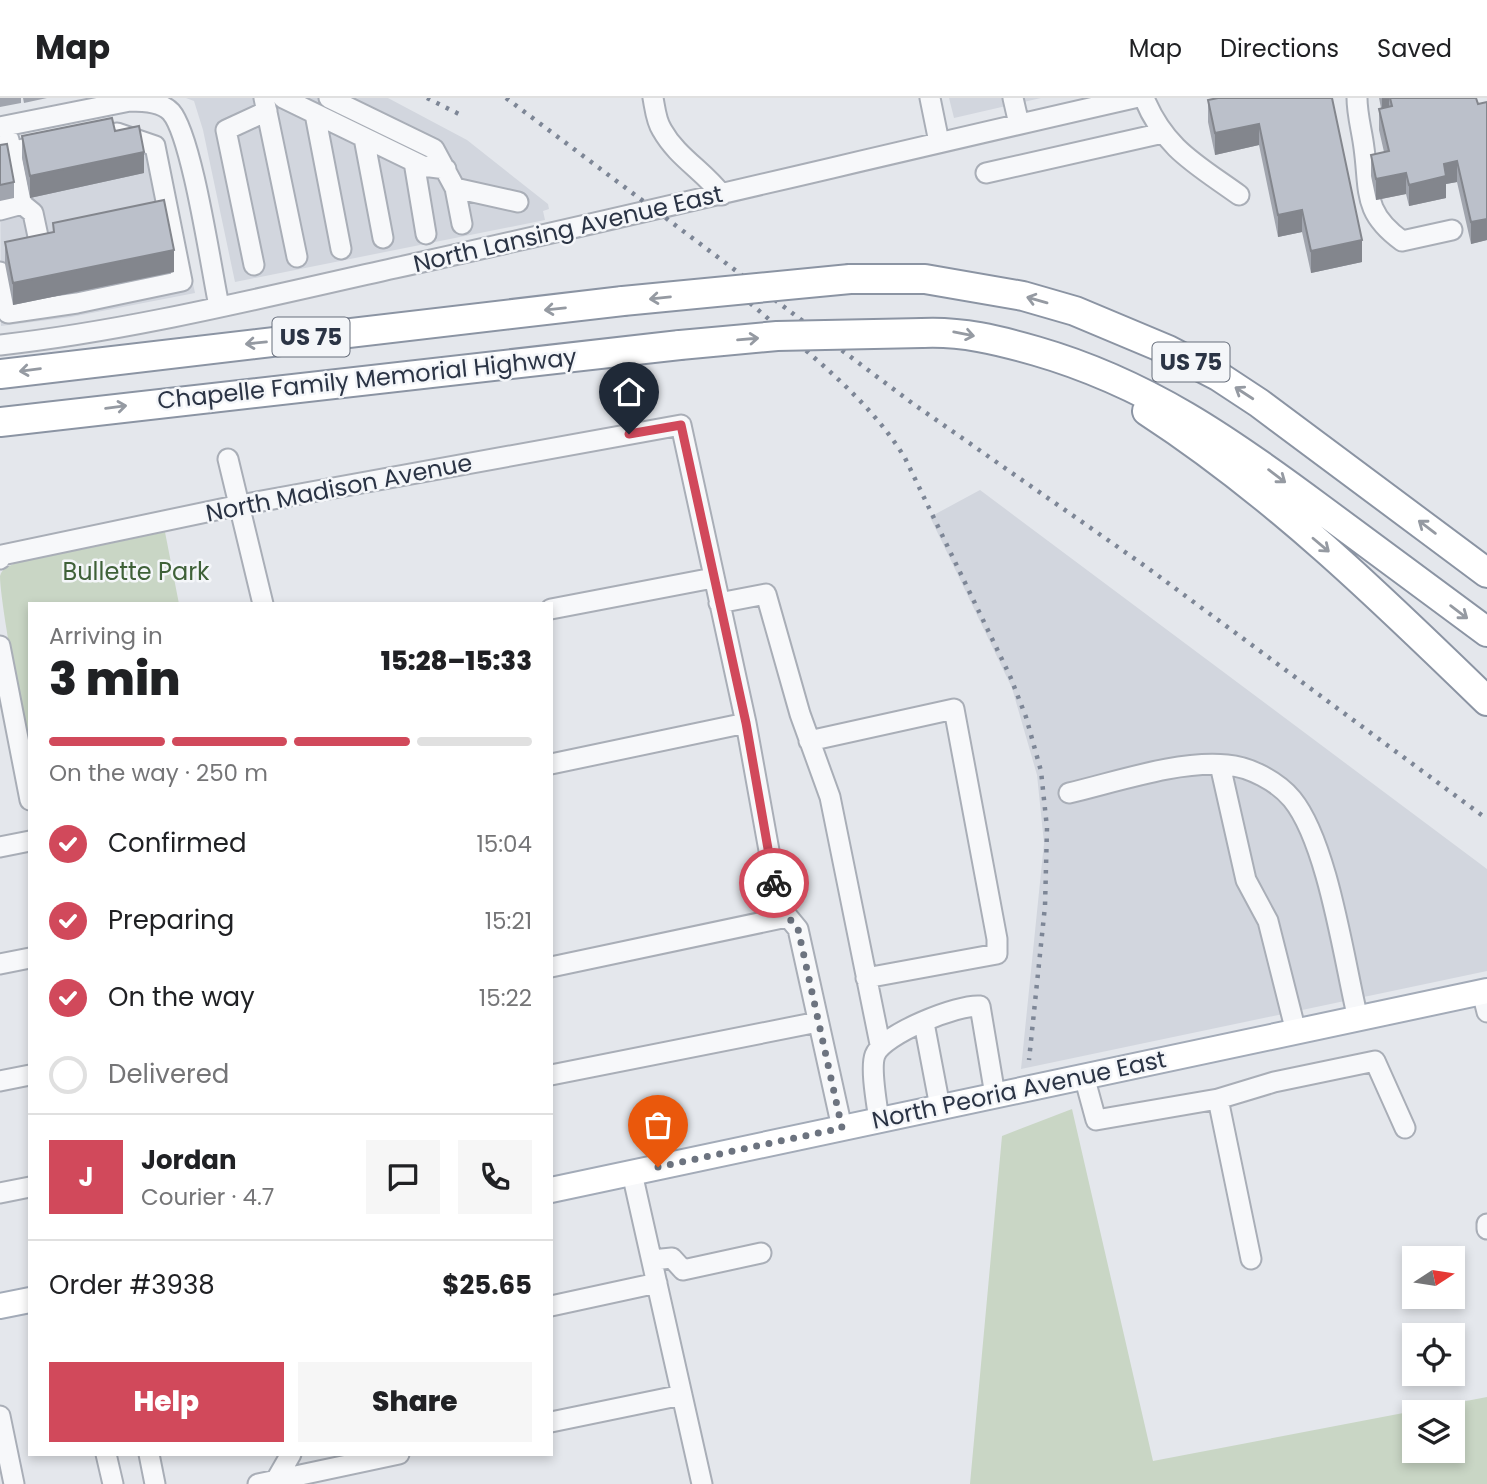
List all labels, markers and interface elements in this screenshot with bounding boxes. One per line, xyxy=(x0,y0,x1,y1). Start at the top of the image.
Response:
text: Map xyxy=(35,24,110,71)
text: Map xyxy=(1129,32,1182,65)
text: Directions xyxy=(1220,32,1339,65)
text: Saved xyxy=(1377,32,1452,65)
street label: North Lansing Avenue East xyxy=(410,177,726,280)
one-way arrow xyxy=(649,291,672,304)
one-way arrow xyxy=(1026,293,1048,306)
one-way arrow xyxy=(544,303,567,316)
road number: US 75 xyxy=(272,318,350,356)
one-way arrow xyxy=(952,328,975,341)
one-way arrow xyxy=(736,332,758,345)
one-way arrow xyxy=(245,337,268,350)
street label: Chapelle Family Memorial Highway xyxy=(156,340,579,417)
road number: US 75 xyxy=(1152,342,1230,382)
pin xyxy=(599,362,659,434)
one-way arrow xyxy=(19,364,42,377)
icon: home xyxy=(610,373,648,411)
one-way arrow xyxy=(1234,385,1254,399)
one-way arrow xyxy=(104,401,127,414)
street label: North Madison Avenue xyxy=(203,446,475,530)
one-way arrow xyxy=(1267,468,1286,483)
one-way arrow xyxy=(1418,520,1437,535)
one-way arrow xyxy=(1311,537,1329,553)
park label: Bullette Park xyxy=(63,555,210,588)
one-way arrow xyxy=(1450,604,1468,619)
text: Arriving in xyxy=(49,620,163,652)
text: 15:28–15:33 xyxy=(381,643,532,679)
text: 3 min xyxy=(49,647,181,711)
text: On the way · 250 m xyxy=(49,757,268,789)
icon: check xyxy=(49,825,87,863)
text: Confirmed xyxy=(108,825,246,861)
text: 15:04 xyxy=(476,828,532,860)
courier xyxy=(739,848,809,918)
icon: bike xyxy=(755,864,793,902)
icon: check xyxy=(49,902,87,940)
text: Preparing xyxy=(108,902,234,938)
text: 15:21 xyxy=(485,905,532,937)
icon: check xyxy=(49,979,87,1017)
text: On the way xyxy=(108,979,255,1015)
text: 15:22 xyxy=(479,982,532,1014)
street label: North Peoria Avenue East xyxy=(869,1042,1169,1137)
text: Delivered xyxy=(108,1056,229,1092)
pin xyxy=(628,1095,688,1167)
icon: bag xyxy=(639,1106,677,1144)
button: chat xyxy=(366,1140,440,1214)
button: phone xyxy=(458,1140,532,1214)
text: Jordan xyxy=(141,1142,237,1178)
text: J xyxy=(78,1159,94,1195)
text: Courier · 4.7 xyxy=(141,1181,274,1213)
north arrow xyxy=(1402,1246,1465,1309)
map controls xyxy=(1402,1246,1465,1463)
text: Order #3938 xyxy=(49,1267,215,1303)
text: $25.65 xyxy=(442,1267,532,1303)
button: locate xyxy=(1402,1323,1465,1386)
button: Help xyxy=(49,1362,284,1442)
button: Share xyxy=(298,1362,532,1442)
button: layers xyxy=(1402,1400,1465,1463)

